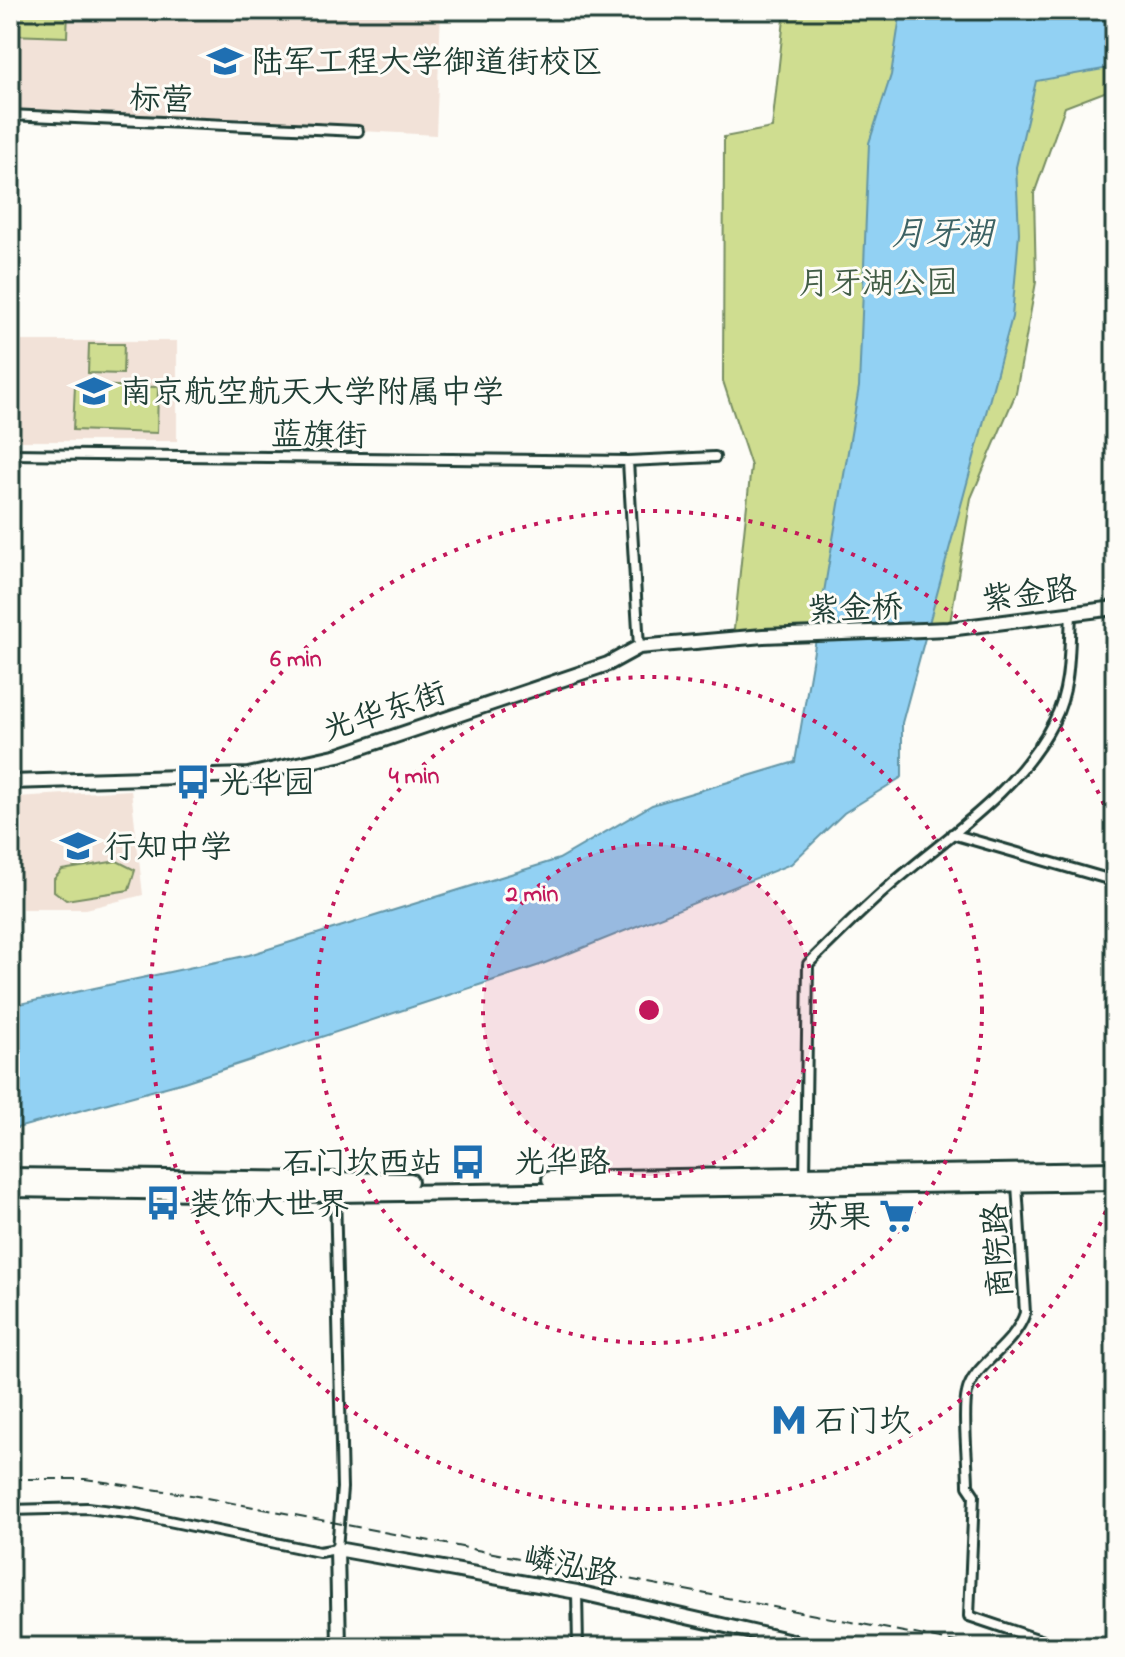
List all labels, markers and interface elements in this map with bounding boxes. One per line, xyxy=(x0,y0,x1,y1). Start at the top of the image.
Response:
place label: 陆军工程大学御道街校区 xyxy=(251,41,603,88)
school or university icon: 陆军工程大学御道街校区 xyxy=(206,42,244,80)
street label: 标营 xyxy=(128,76,194,127)
water label: 月牙湖 xyxy=(891,211,996,261)
park label: 月牙湖公园 xyxy=(798,262,958,309)
place label: 南京航空航天大学附属中学 xyxy=(120,371,504,418)
school or university icon: 南京航空航天大学附属中学 xyxy=(75,372,113,410)
street label: 蓝旗街 xyxy=(271,413,367,462)
street label: 紫金路 xyxy=(979,567,1080,626)
street label: 紫金桥 xyxy=(806,585,904,636)
text: 6 min xyxy=(270,643,322,678)
street label: 光华东街 xyxy=(317,671,453,755)
text: 4 min xyxy=(389,760,439,795)
place label: 光华园 xyxy=(219,762,315,809)
bus stop icon: 光华园 xyxy=(174,763,212,801)
place label: 行知中学 xyxy=(104,826,232,873)
school or university icon: 行知中学 xyxy=(59,827,97,865)
text: 2 min xyxy=(505,878,559,913)
centre of rings xyxy=(635,996,663,1024)
street label: 光华路 xyxy=(514,1141,610,1188)
place label: 石门坎西站 xyxy=(282,1142,442,1189)
bus stop icon: 石门坎西站 xyxy=(449,1143,487,1181)
place label: 装饰大世界 xyxy=(189,1183,349,1230)
bus stop icon: 装饰大世界 xyxy=(144,1184,182,1222)
place label: 苏果 xyxy=(807,1196,871,1243)
supermarket icon: 苏果 xyxy=(878,1197,916,1235)
street label: 商院路 xyxy=(974,1201,1027,1300)
place label: 石门坎 xyxy=(815,1400,911,1447)
metro station icon: 石门坎 xyxy=(770,1401,808,1439)
street label: 嶙泓路 xyxy=(519,1536,622,1601)

